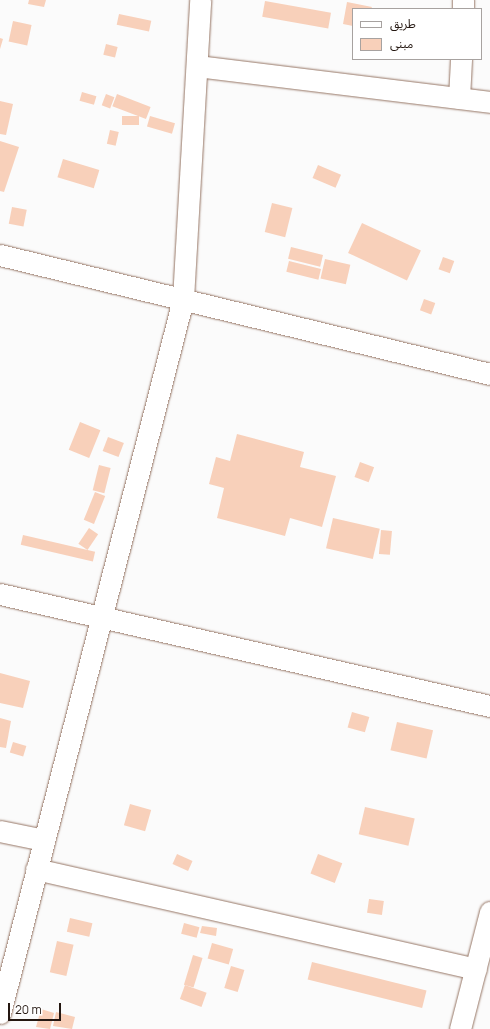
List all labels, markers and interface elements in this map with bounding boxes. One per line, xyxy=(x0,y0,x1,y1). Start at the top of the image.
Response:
legend xyxy=(352,8,482,60)
text: طريق xyxy=(390,15,416,32)
text: مبنى xyxy=(390,35,413,52)
scale bar xyxy=(10,995,63,1021)
text: 20 m xyxy=(15,1001,42,1018)

